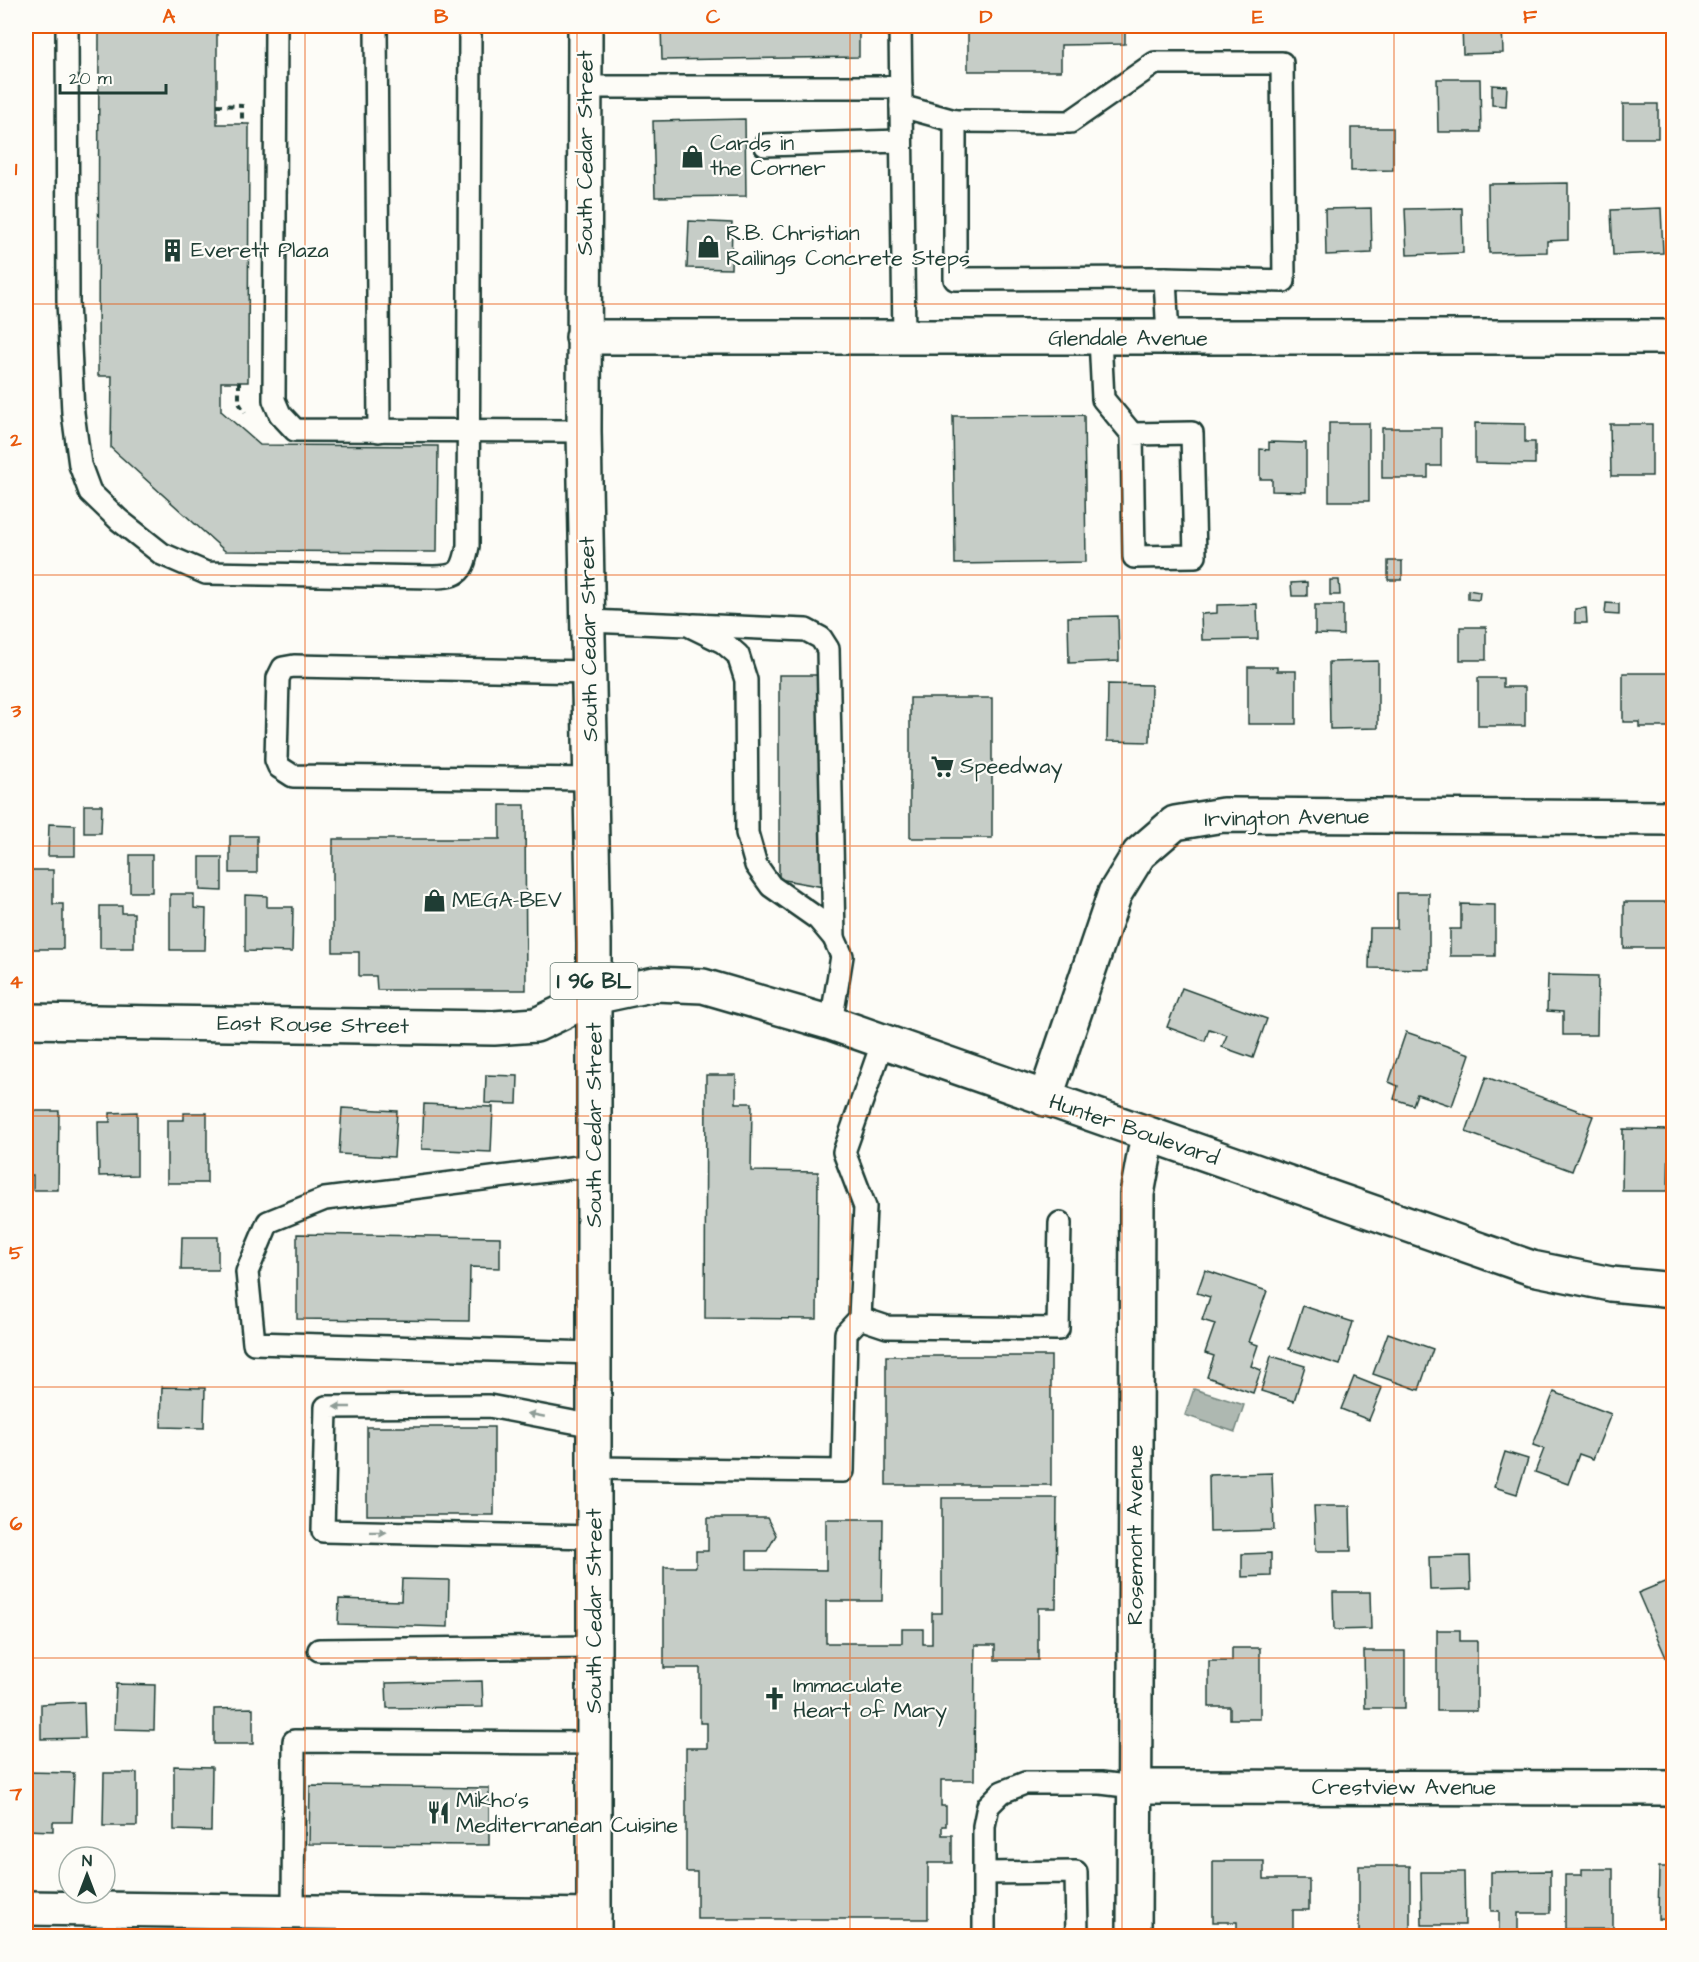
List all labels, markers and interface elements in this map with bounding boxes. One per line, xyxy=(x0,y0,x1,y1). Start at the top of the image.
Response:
text: A xyxy=(163,3,176,31)
text: B xyxy=(434,3,449,31)
text: C xyxy=(706,3,721,31)
text: D xyxy=(980,3,993,31)
text: E xyxy=(1252,3,1264,31)
text: F xyxy=(1523,3,1538,31)
street label: South Cedar Street xyxy=(570,50,601,256)
scale bar xyxy=(60,57,166,95)
text: 20 m xyxy=(69,66,112,91)
place label: Cards in the Corner xyxy=(710,128,826,184)
shop icon: Cards in the Corner xyxy=(679,143,705,169)
text: 1 xyxy=(15,155,18,183)
place label: R.B. Christian Railings Concrete Steps xyxy=(726,218,970,275)
shop icon: R.B. Christian Railings Concrete Steps xyxy=(695,233,721,259)
place label: Everett Plaza xyxy=(191,235,329,266)
building icon: Everett Plaza xyxy=(160,237,186,263)
street label: Glendale Avenue xyxy=(1048,323,1208,354)
text: 2 xyxy=(9,426,22,454)
street label: South Cedar Street xyxy=(572,536,606,742)
text: 3 xyxy=(10,697,22,725)
place label: Speedway xyxy=(960,751,1063,783)
supermarket icon: Speedway xyxy=(929,753,955,779)
street label: Irvington Avenue xyxy=(1204,801,1370,836)
place label: MEGA-BEV xyxy=(452,885,562,916)
shop icon: MEGA-BEV xyxy=(421,887,447,913)
road number: I 96 BL xyxy=(550,963,638,999)
text: 4 xyxy=(9,968,23,996)
street label: East Rouse Street xyxy=(217,1008,409,1042)
street label: South Cedar Street xyxy=(579,1022,610,1228)
street label: Hunter Boulevard xyxy=(1045,1086,1223,1174)
text: 5 xyxy=(9,1239,24,1267)
one-way arrow xyxy=(332,1402,351,1412)
one-way arrow xyxy=(526,1410,545,1419)
street label: Rosemont Avenue xyxy=(1120,1445,1151,1625)
street label: South Cedar Street xyxy=(579,1508,610,1714)
text: 6 xyxy=(10,1510,23,1538)
one-way arrow xyxy=(369,1528,388,1537)
place label: Immaculate Heart of Mary xyxy=(793,1670,947,1727)
church icon: Immaculate Heart of Mary xyxy=(762,1685,788,1711)
street label: Crestview Avenue xyxy=(1312,1772,1496,1803)
text: 7 xyxy=(9,1780,23,1808)
place label: Mikho's Mediterranean Cuisine xyxy=(456,1785,678,1841)
restaurant icon: Mikho's Mediterranean Cuisine xyxy=(425,1800,451,1826)
north arrow xyxy=(57,1845,117,1905)
text: N xyxy=(82,1850,92,1872)

